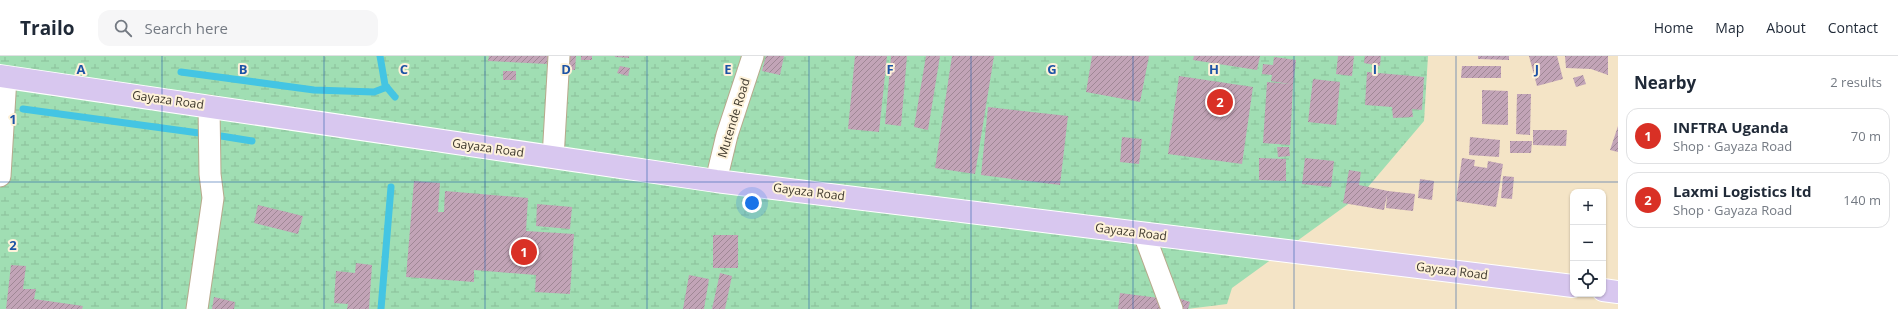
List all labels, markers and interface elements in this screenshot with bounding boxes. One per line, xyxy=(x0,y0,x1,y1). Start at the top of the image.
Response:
search box xyxy=(98,10,378,46)
text: Trailo xyxy=(20,15,74,41)
icon: search xyxy=(112,17,134,39)
text: Search here xyxy=(144,18,228,38)
text: Home xyxy=(1654,18,1693,37)
text: Map xyxy=(1715,18,1744,37)
text: About xyxy=(1766,18,1806,37)
text: Contact xyxy=(1828,18,1878,37)
text: A xyxy=(77,60,86,78)
text: B xyxy=(239,60,248,78)
text: C xyxy=(400,60,408,78)
text: D xyxy=(561,60,571,78)
text: E xyxy=(724,60,732,78)
text: F xyxy=(886,60,894,78)
text: G xyxy=(1047,60,1057,78)
text: H xyxy=(1209,60,1219,78)
text: I xyxy=(1373,60,1377,78)
text: J xyxy=(1534,60,1539,78)
text: Nearby xyxy=(1634,71,1696,94)
text: 2 results xyxy=(1830,73,1882,91)
street label: Mutende Road xyxy=(713,76,754,160)
street label: Gayaza Road xyxy=(131,86,205,113)
pin: 2 xyxy=(1207,87,1233,117)
text: 1 xyxy=(9,110,17,128)
text: INFTRA Uganda xyxy=(1673,117,1789,137)
text: 1 xyxy=(1644,127,1652,145)
text: 70 m xyxy=(1851,127,1881,145)
street label: Gayaza Road xyxy=(451,134,525,161)
text: Shop · Gayaza Road xyxy=(1673,137,1792,155)
street label: Gayaza Road xyxy=(772,179,846,204)
text: Laxmi Logistics ltd xyxy=(1673,181,1811,201)
map controls xyxy=(1570,189,1606,297)
button: + xyxy=(1570,189,1606,225)
text: 2 xyxy=(1644,191,1652,209)
text: 140 m xyxy=(1843,191,1881,209)
your location xyxy=(742,193,762,213)
text: Shop · Gayaza Road xyxy=(1673,201,1792,219)
street label: Gayaza Road xyxy=(1094,219,1168,244)
button: − xyxy=(1570,225,1606,261)
text: 2 xyxy=(9,236,17,254)
pin: 1 xyxy=(511,237,537,267)
street label: Gayaza Road xyxy=(1415,258,1489,283)
button: locate xyxy=(1570,261,1606,297)

